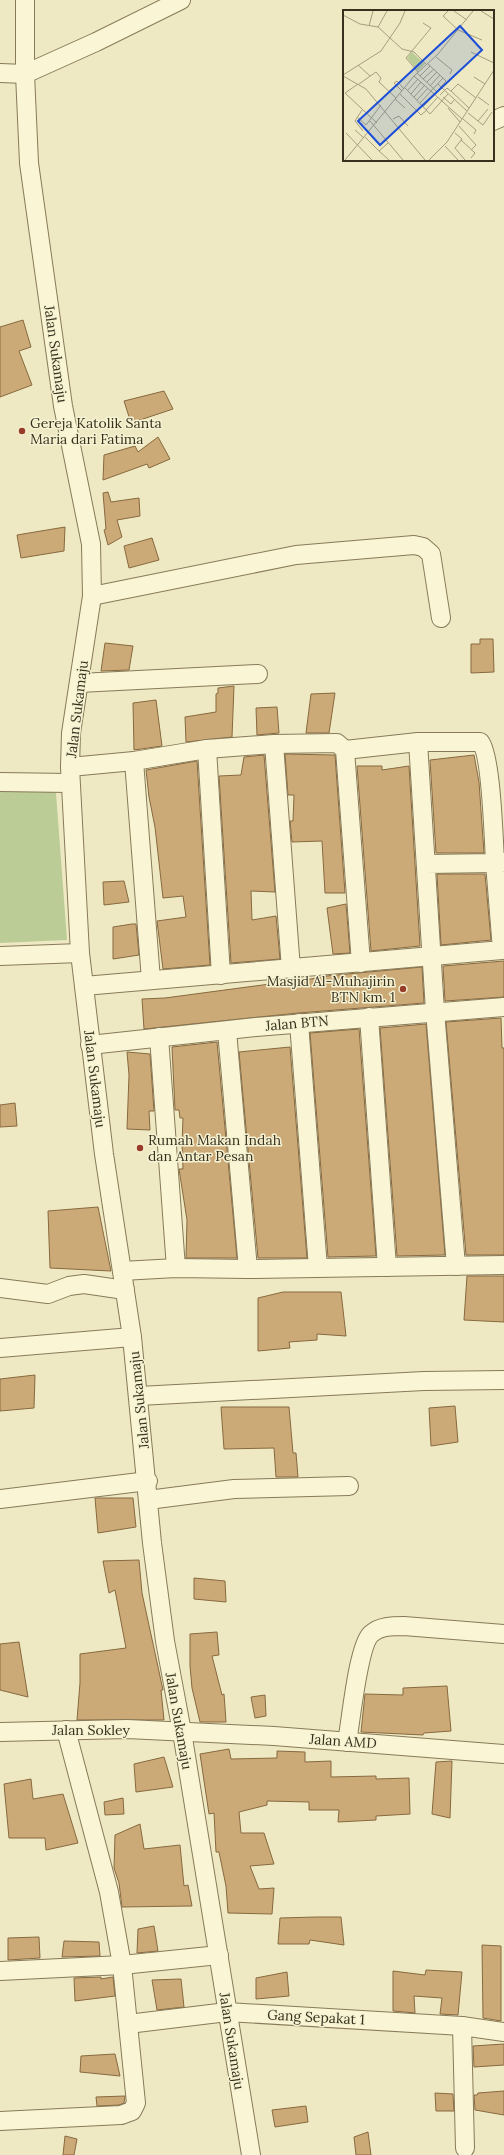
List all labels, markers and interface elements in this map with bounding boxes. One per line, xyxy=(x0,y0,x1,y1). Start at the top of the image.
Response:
inset map xyxy=(343,10,494,161)
street label: Jalan Sukamaju xyxy=(40,303,72,404)
place label: Gereja Katolik Santa Maria dari Fatima xyxy=(30,414,162,448)
marker: Gereja Katolik Santa Maria dari Fatima xyxy=(17,426,27,436)
street label: Jalan Sukamaju xyxy=(62,659,92,760)
place label: Masjid Al-Muhajirin BTN km. 1 xyxy=(267,972,395,1006)
marker: Masjid Al-Muhajirin BTN km. 1 xyxy=(398,984,408,994)
street label: Jalan BTN xyxy=(264,1011,330,1035)
street label: Jalan Sukamaju xyxy=(80,1028,110,1129)
place label: Rumah Makan Indah dan Antar Pesan xyxy=(148,1131,281,1165)
marker: Rumah Makan Indah dan Antar Pesan xyxy=(135,1143,145,1153)
street label: Jalan Sukamaju xyxy=(125,1350,153,1451)
street label: Jalan Sukamaju xyxy=(161,1670,196,1771)
street label: Jalan Sokley xyxy=(51,1721,131,1739)
street label: Jalan AMD xyxy=(308,1730,377,1752)
street label: Jalan Sukamaju xyxy=(215,1990,249,2091)
street label: Gang Sepakat 1 xyxy=(267,2005,365,2029)

